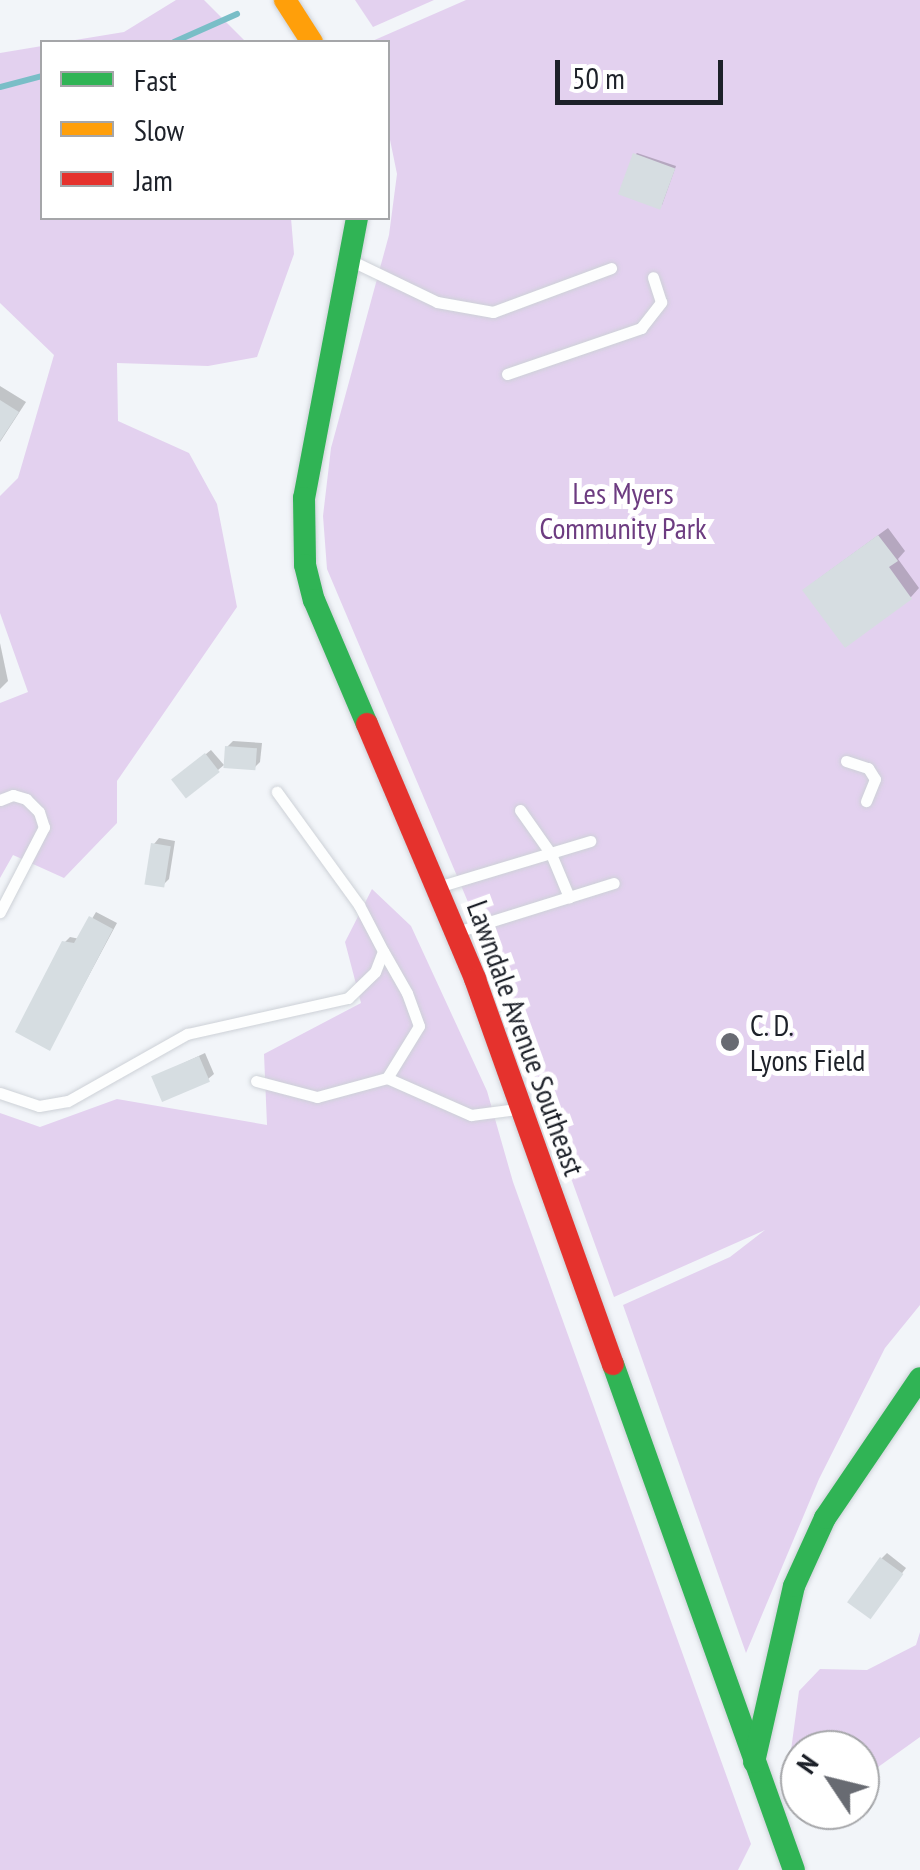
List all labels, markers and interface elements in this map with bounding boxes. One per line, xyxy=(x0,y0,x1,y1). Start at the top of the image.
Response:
legend xyxy=(40,40,390,220)
scale bar xyxy=(560,40,728,102)
text: 50 m xyxy=(572,58,625,97)
text: Fast xyxy=(134,60,177,99)
text: Slow xyxy=(134,110,184,149)
text: Jam xyxy=(134,160,173,199)
park label: Les Myers Community Park xyxy=(539,475,707,546)
street label: Lawndale Avenue Southeast xyxy=(459,895,593,1181)
place label: C. D. Lyons Field xyxy=(750,1007,865,1078)
marker: C. D. Lyons Field xyxy=(719,1031,741,1053)
north arrow xyxy=(780,1730,880,1830)
text: N xyxy=(787,1747,826,1780)

